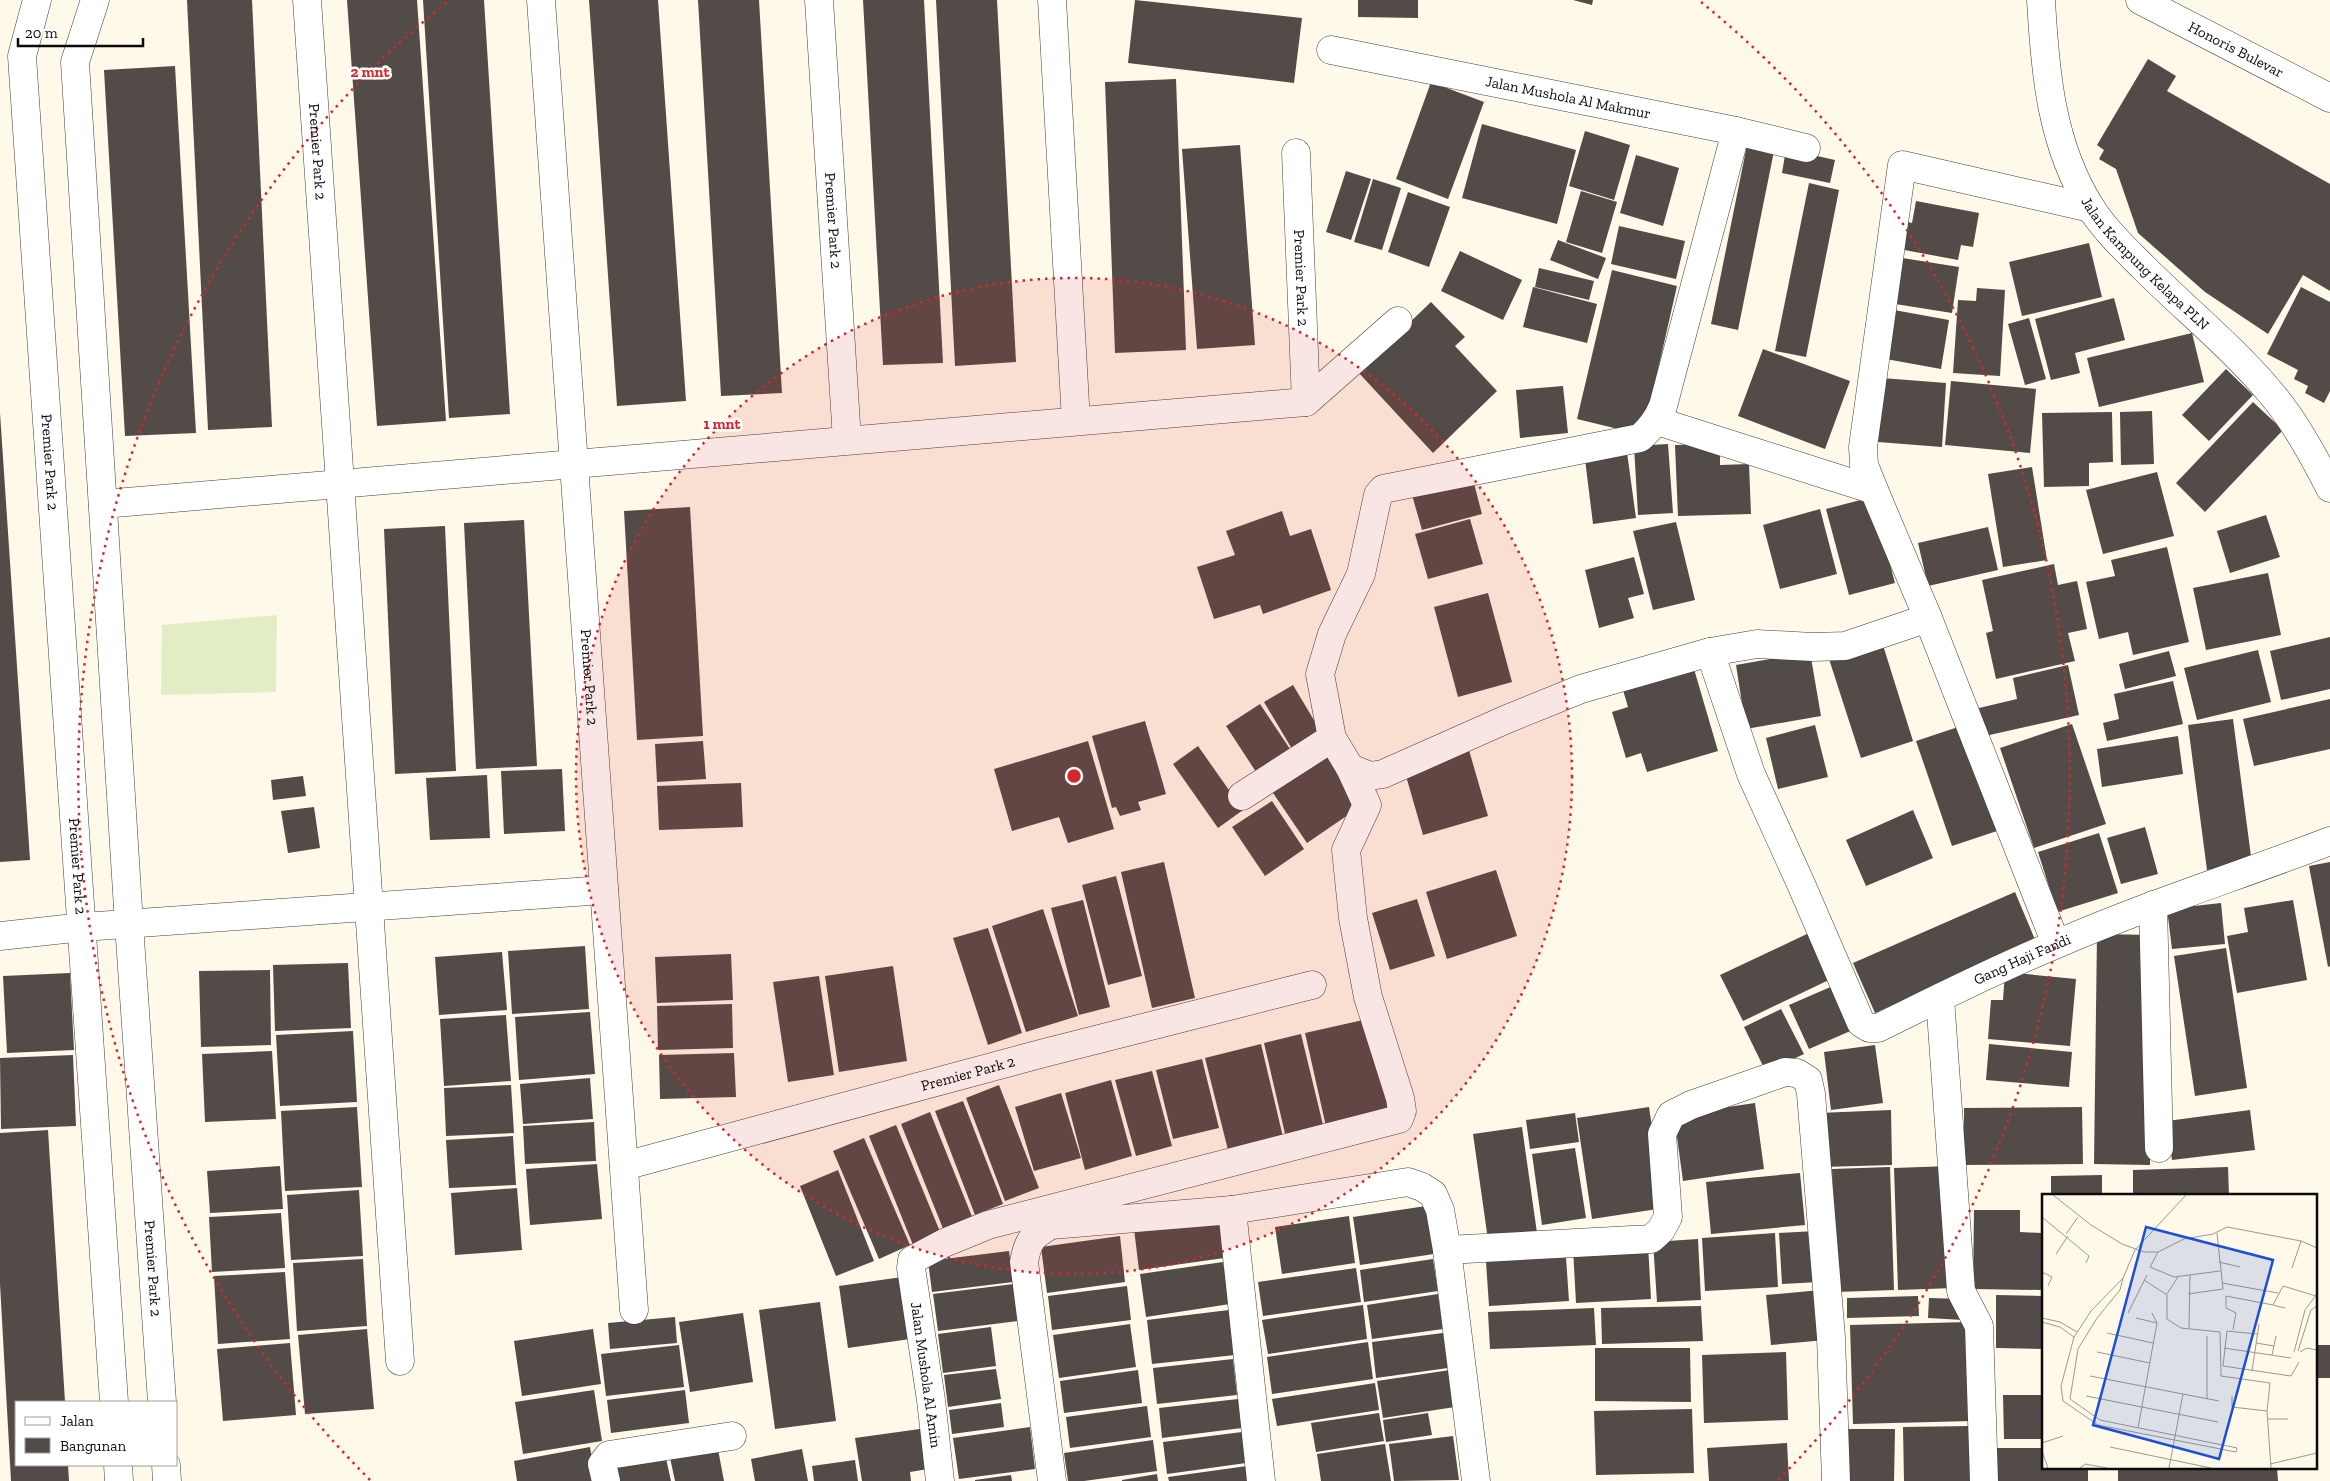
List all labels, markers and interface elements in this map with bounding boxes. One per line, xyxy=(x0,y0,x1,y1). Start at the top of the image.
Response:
scale bar xyxy=(18,15,142,47)
street label: Honoris Bulevar xyxy=(2185,17,2287,82)
text: 20 m xyxy=(25,24,58,42)
text: 2 mnt xyxy=(351,63,390,81)
street label: Jalan Mushola Al Makmur xyxy=(1484,72,1653,123)
street label: Premier Park 2 xyxy=(305,103,330,201)
street label: Premier Park 2 xyxy=(821,172,845,270)
street label: Jalan Kampung Kelapa PLN xyxy=(2077,194,2213,334)
street label: Premier Park 2 xyxy=(1290,229,1312,327)
street label: Premier Park 2 xyxy=(37,413,62,511)
text: 1 mnt xyxy=(704,415,741,433)
street label: Premier Park 2 xyxy=(577,628,602,726)
centre of rings xyxy=(1065,767,1083,785)
street label: Premier Park 2 xyxy=(65,817,90,915)
street label: Gang Haji Fandi xyxy=(1971,930,2073,989)
street label: Premier Park 2 xyxy=(919,1052,1017,1095)
inset map xyxy=(2042,1194,2318,1468)
street label: Premier Park 2 xyxy=(140,1220,165,1317)
street label: Jalan Mushola Al Amin xyxy=(907,1301,945,1450)
legend xyxy=(15,1401,178,1466)
text: Jalan xyxy=(60,1412,94,1430)
text: Bangunan xyxy=(60,1437,126,1455)

